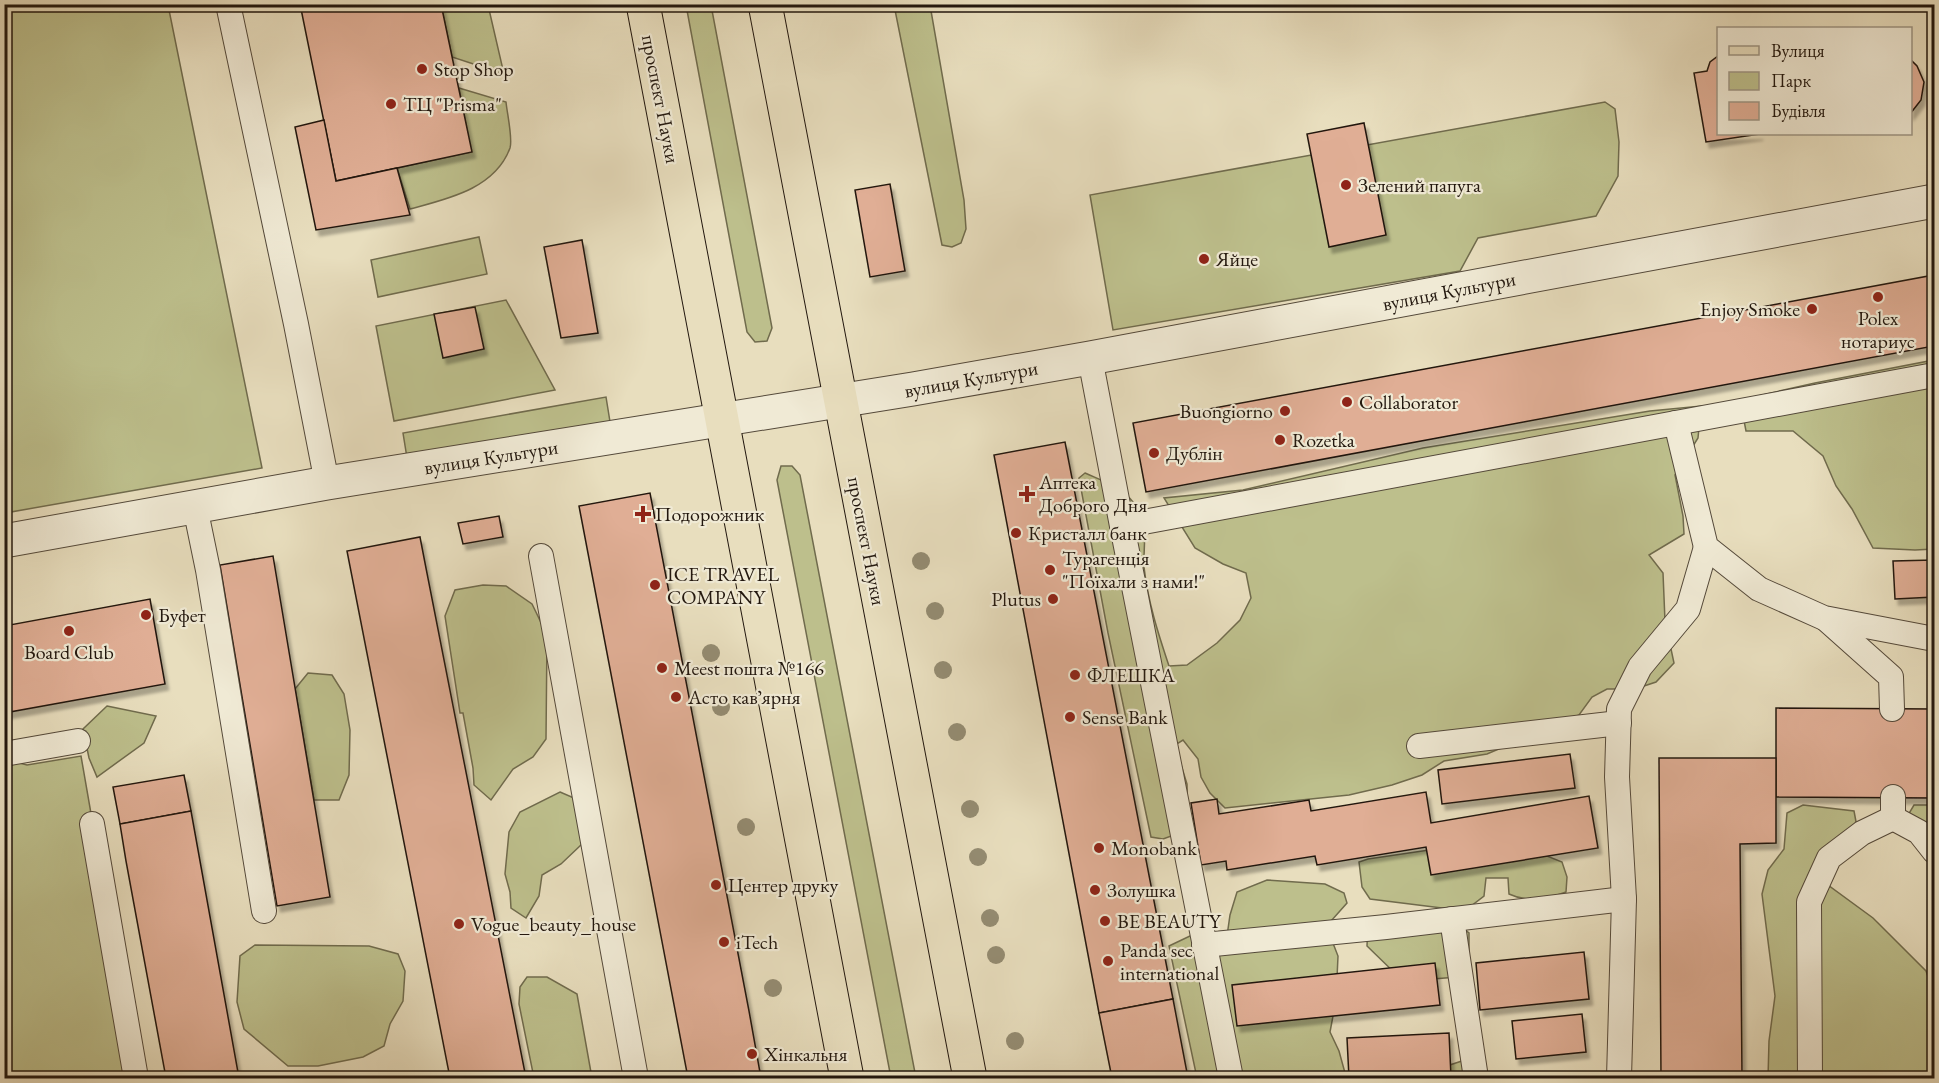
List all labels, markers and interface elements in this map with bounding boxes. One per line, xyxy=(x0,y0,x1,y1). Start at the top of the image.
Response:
legend xyxy=(1717,27,1912,135)
street label: проспект Науки xyxy=(636,32,686,166)
text: Вулиця xyxy=(1771,39,1824,62)
place label: Stop Shop xyxy=(434,56,514,82)
marker: Stop Shop xyxy=(415,62,429,76)
text: Парк xyxy=(1771,69,1811,92)
place label: ТЦ "Prisma" xyxy=(403,91,502,117)
marker: ТЦ "Prisma" xyxy=(384,97,398,111)
text: Будівля xyxy=(1771,99,1826,122)
place label: Зелений папуга xyxy=(1358,172,1481,198)
marker: Зелений папуга xyxy=(1339,178,1353,192)
place label: Яйце xyxy=(1215,246,1258,272)
marker: Яйце xyxy=(1197,252,1211,266)
street label: вулиця Культури xyxy=(1380,265,1518,317)
marker: Polex нотариус xyxy=(1871,290,1885,304)
place label: Enjoy Smoke xyxy=(1700,296,1800,322)
marker: Enjoy Smoke xyxy=(1805,302,1819,316)
place label: Polex нотариус xyxy=(1841,305,1915,354)
street label: вулиця Культури xyxy=(902,354,1040,404)
place label: Collaborator xyxy=(1359,389,1458,415)
marker: Collaborator xyxy=(1340,395,1354,409)
place label: Buongiorno xyxy=(1180,398,1273,424)
marker: Buongiorno xyxy=(1278,404,1292,418)
place label: Rozetka xyxy=(1292,427,1355,453)
marker: Rozetka xyxy=(1273,433,1287,447)
street label: вулиця Культури xyxy=(422,434,560,480)
place label: Дублін xyxy=(1166,440,1223,466)
marker: Дублін xyxy=(1147,446,1161,460)
place label: Аптека Доброго Дня xyxy=(1038,469,1147,518)
street label: проспект Науки xyxy=(842,474,892,608)
marker: Аптека Доброго Дня xyxy=(1020,487,1034,501)
place label: Подорожник xyxy=(655,501,765,527)
marker: Подорожник xyxy=(636,507,650,521)
place label: Кристалл банк xyxy=(1028,520,1147,546)
marker: Кристалл банк xyxy=(1009,526,1023,540)
place label: Турагенція "Поїхали з нами!" xyxy=(1062,545,1205,594)
place label: ICE TRAVEL COMPANY xyxy=(667,561,779,610)
marker: Турагенція "Поїхали з нами!" xyxy=(1043,563,1057,577)
marker: ICE TRAVEL COMPANY xyxy=(648,578,662,592)
place label: Plutus xyxy=(991,586,1041,612)
marker: Plutus xyxy=(1046,592,1060,606)
place label: Буфет xyxy=(158,602,206,628)
marker: Буфет xyxy=(139,608,153,622)
marker: Board Club xyxy=(62,624,76,638)
place label: Board Club xyxy=(24,639,114,665)
place label: Meest пошта №166 xyxy=(674,655,824,681)
marker: Meest пошта №166 xyxy=(655,661,669,675)
place label: ФЛЕШКА xyxy=(1087,662,1175,688)
marker: ФЛЕШКА xyxy=(1068,668,1082,682)
place label: Асто кавʼярня xyxy=(687,684,801,710)
marker: Асто кавʼярня xyxy=(669,690,683,704)
place label: Sense Bank xyxy=(1082,704,1168,730)
marker: Sense Bank xyxy=(1063,710,1077,724)
place label: Monobank xyxy=(1111,835,1197,861)
marker: Monobank xyxy=(1092,841,1106,855)
place label: Центер друку xyxy=(728,872,838,898)
place label: Золушка xyxy=(1107,877,1176,903)
marker: Центер друку xyxy=(709,878,723,892)
marker: Золушка xyxy=(1088,883,1102,897)
place label: BE BEAUTY xyxy=(1117,908,1222,934)
place label: Vogue_beauty_house xyxy=(471,911,636,937)
marker: BE BEAUTY xyxy=(1098,914,1112,928)
marker: Vogue_beauty_house xyxy=(452,917,466,931)
place label: iTech xyxy=(736,929,778,955)
marker: iTech xyxy=(717,935,731,949)
place label: Panda sec international xyxy=(1120,937,1219,986)
marker: Panda sec international xyxy=(1101,954,1115,968)
place label: Хінкальня xyxy=(763,1041,848,1067)
marker: Хінкальня xyxy=(745,1047,759,1061)

